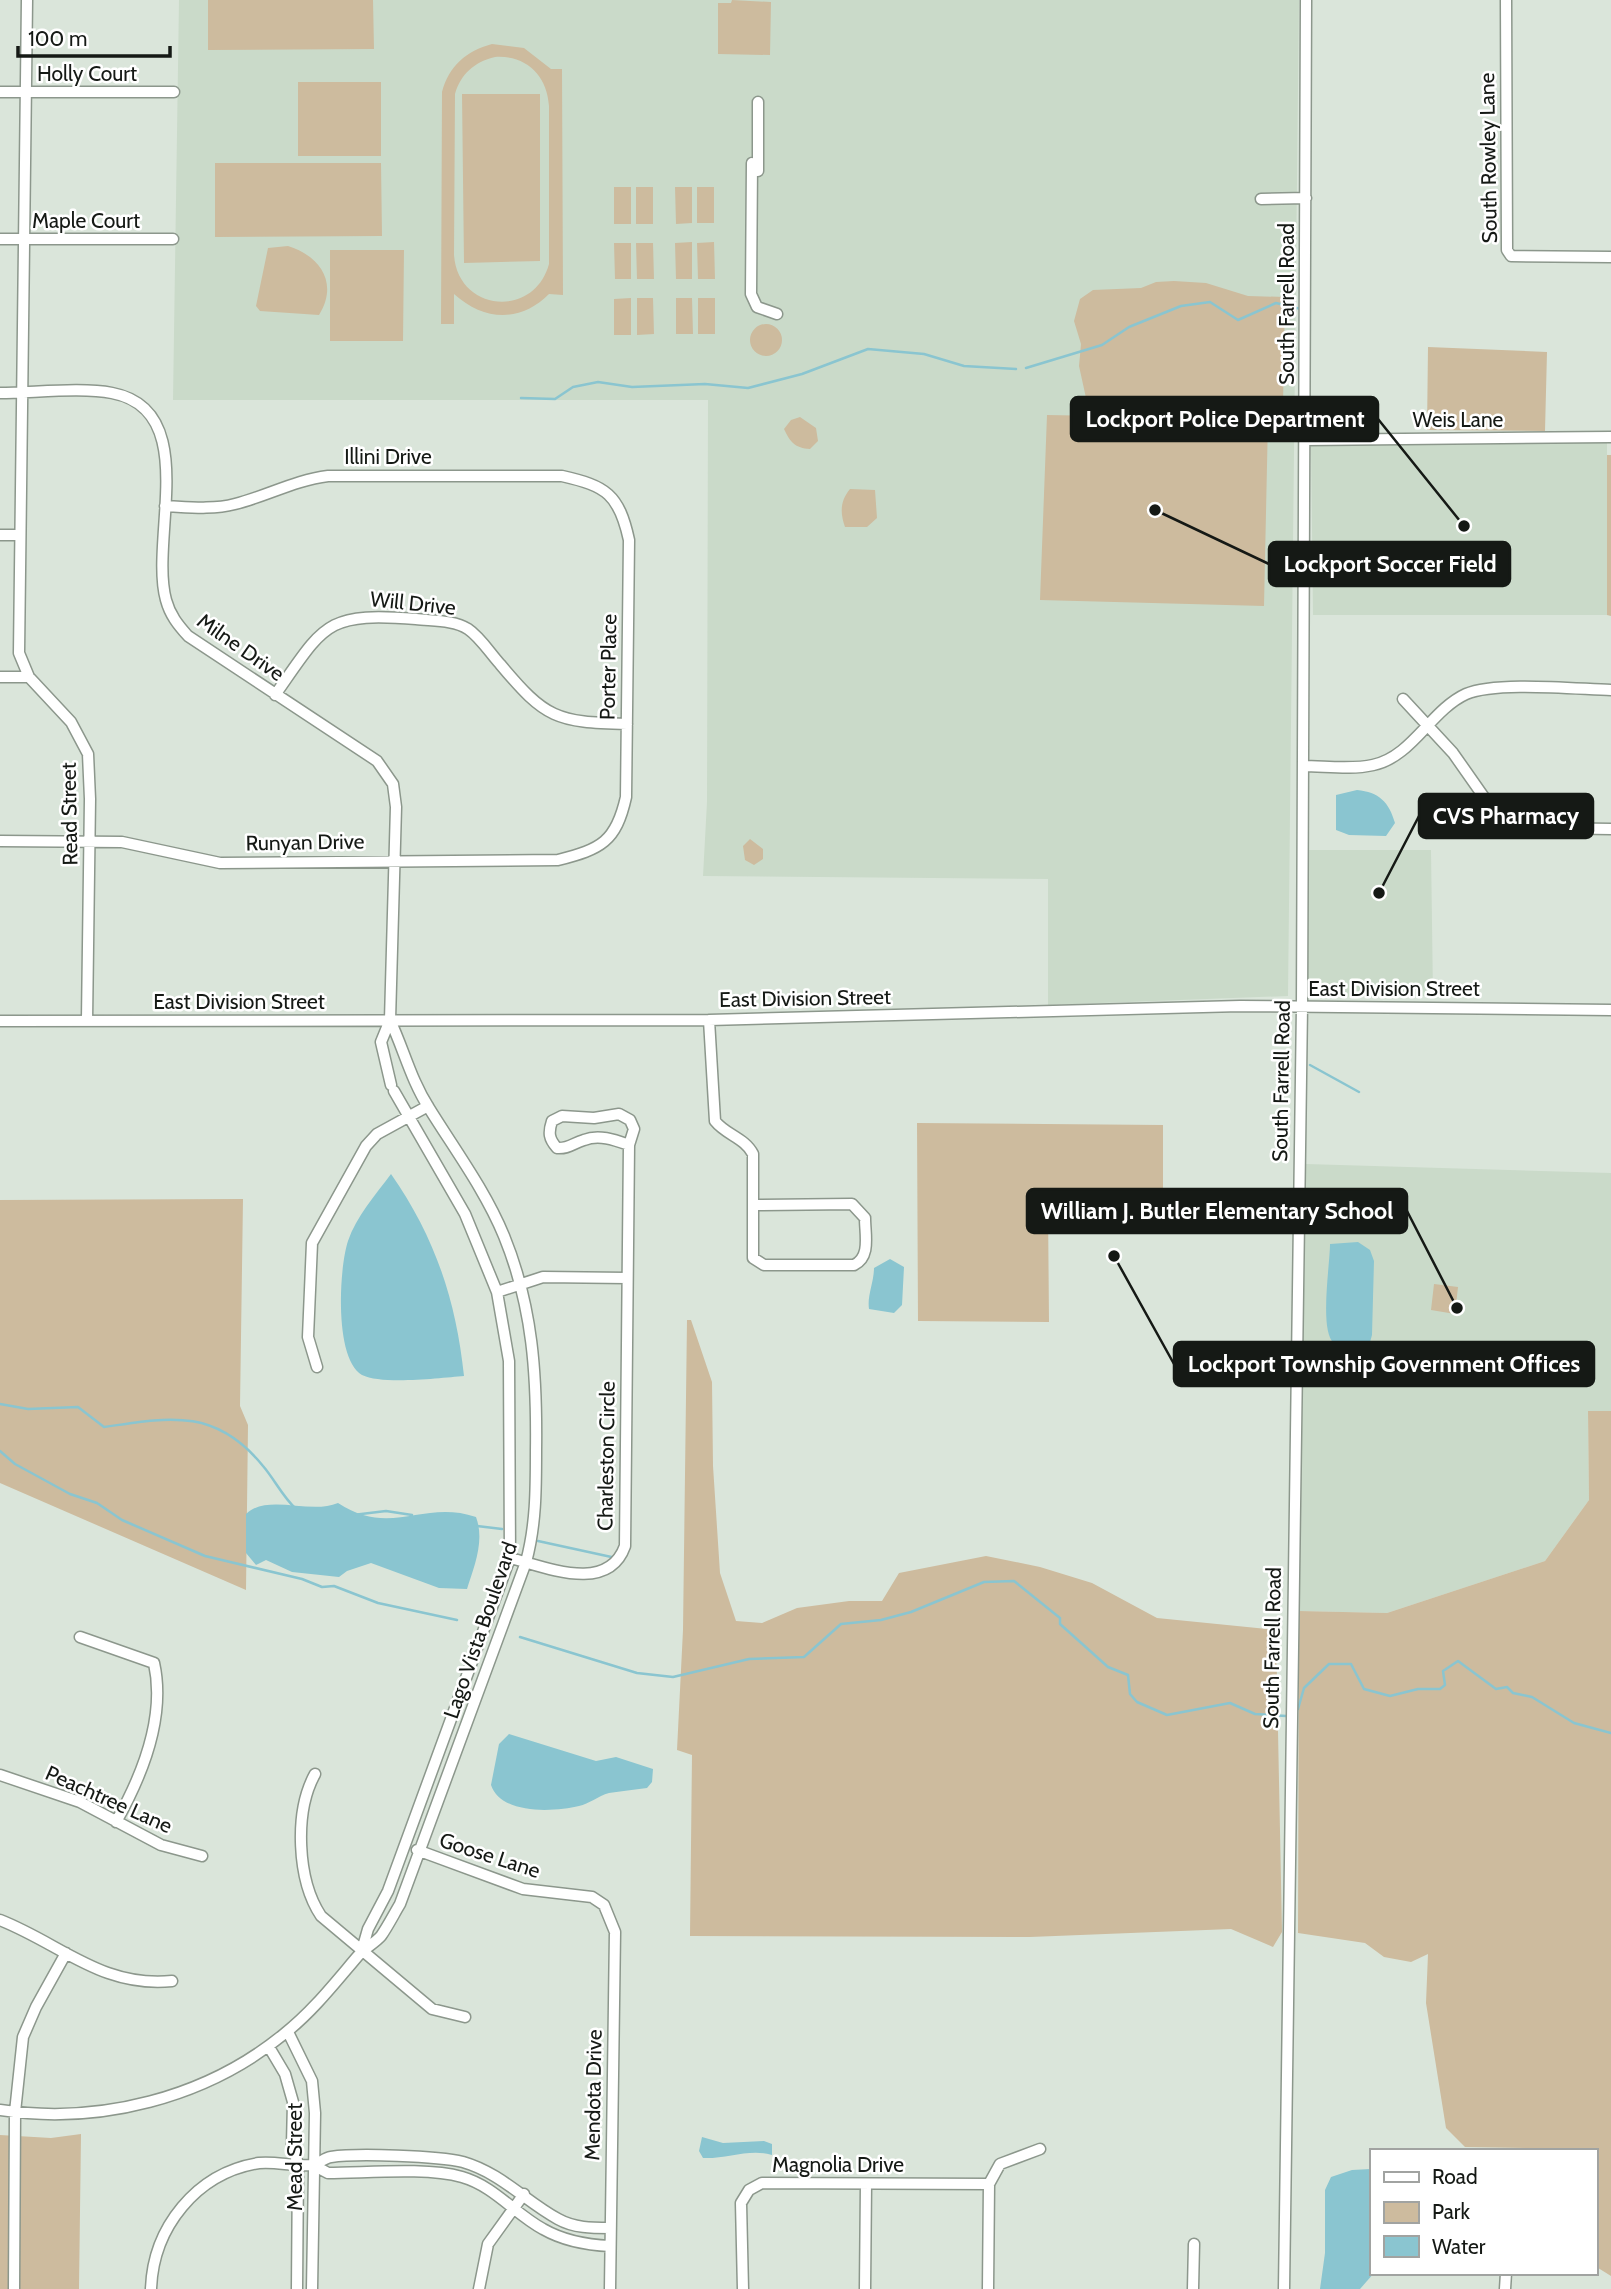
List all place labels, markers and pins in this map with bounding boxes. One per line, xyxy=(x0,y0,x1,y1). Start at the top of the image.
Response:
callout: Lockport Police Department xyxy=(1071,397,1378,441)
callout: Lockport Soccer Field xyxy=(1269,542,1510,586)
callout: CVS Pharmacy xyxy=(1419,794,1593,838)
callout: William J. Butler Elementary School xyxy=(1027,1189,1407,1233)
callout: Lockport Township Government Offices xyxy=(1174,1342,1594,1386)

